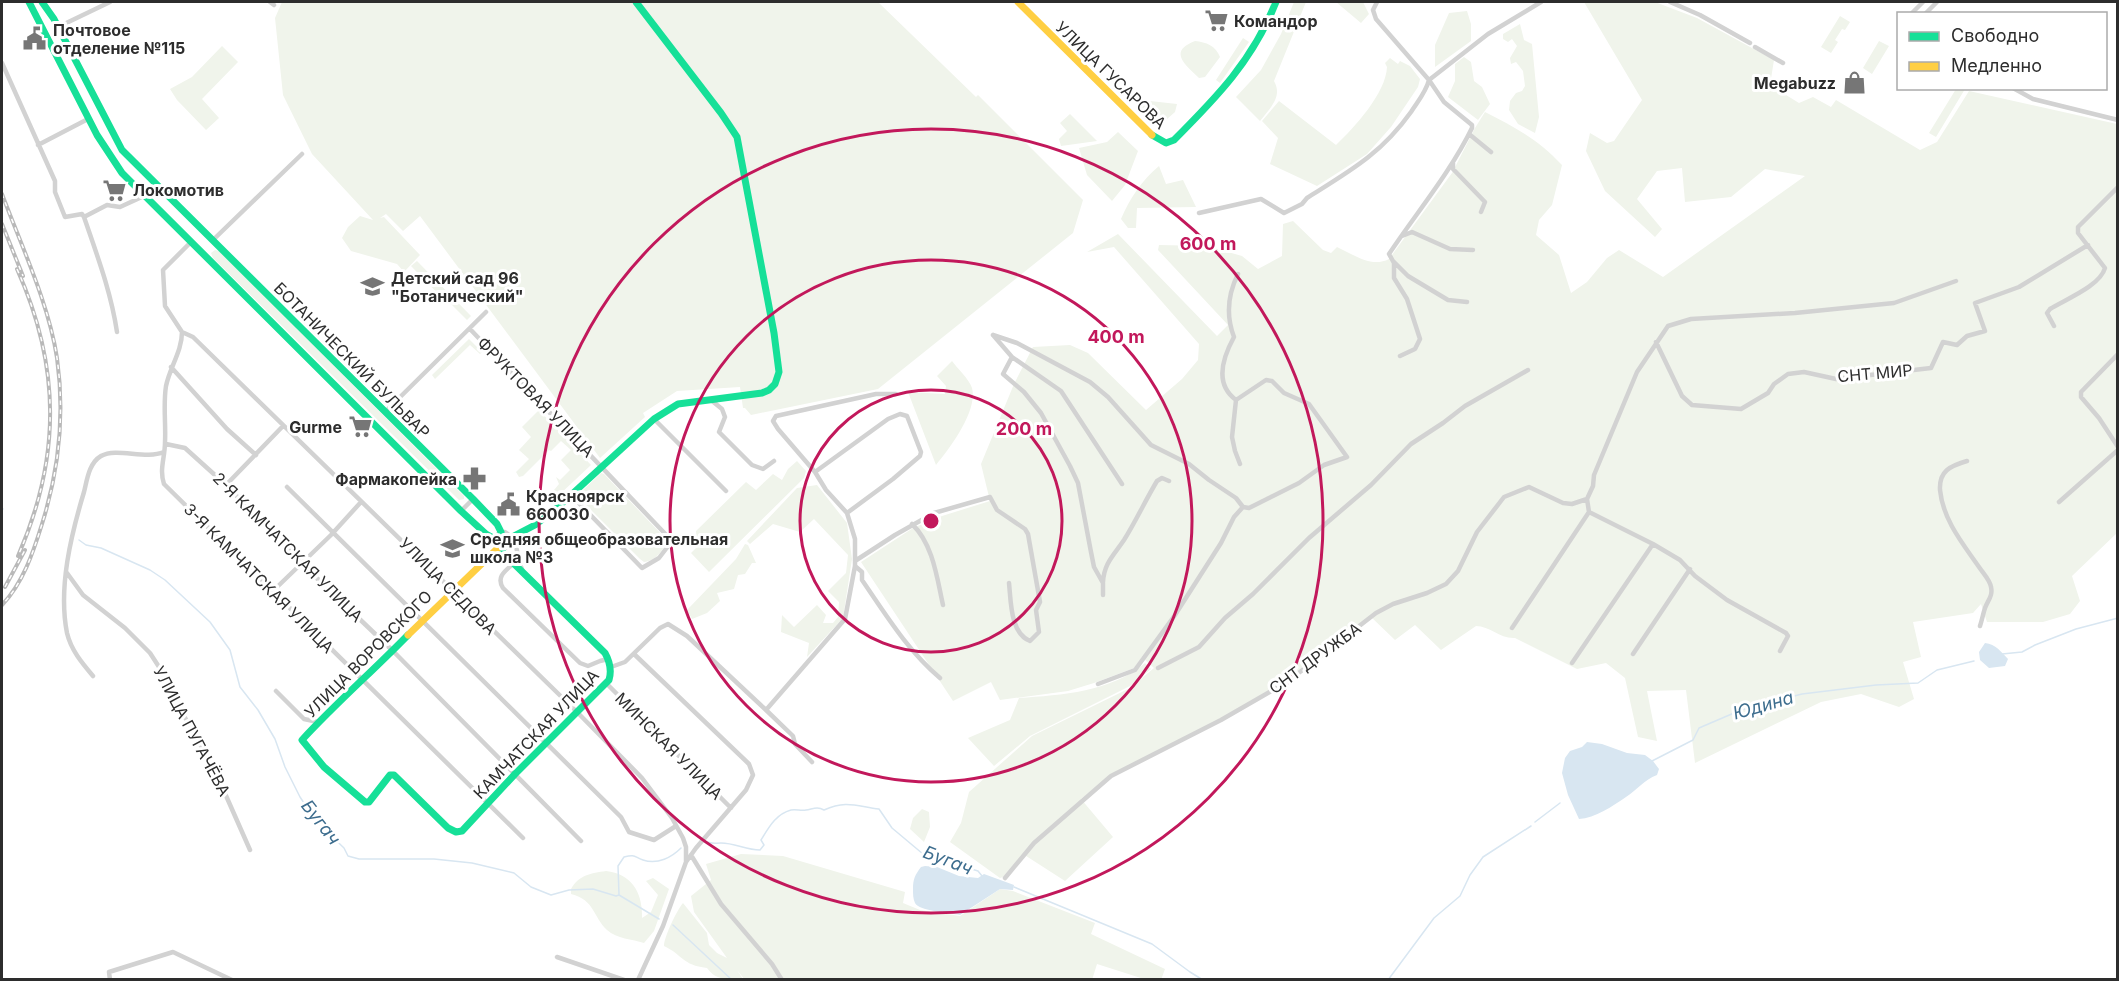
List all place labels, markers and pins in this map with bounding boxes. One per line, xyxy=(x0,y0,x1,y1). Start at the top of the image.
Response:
supermarket icon: Командор xyxy=(1203,8,1229,34)
place label: Командор xyxy=(1234,11,1318,31)
place label: Почтовое отделение №115 xyxy=(53,20,185,58)
public building icon: Почтовое отделение №115 xyxy=(22,26,48,52)
shop icon: Megabuzz xyxy=(1841,70,1867,96)
place label: Megabuzz xyxy=(1754,73,1836,93)
supermarket icon: Локомотив xyxy=(102,177,128,203)
place label: Локомотив xyxy=(133,180,224,200)
place label: Детский сад 96 "Ботанический" xyxy=(391,268,523,306)
school or university icon: Детский сад 96 "Ботанический" xyxy=(360,274,386,300)
supermarket icon: Gurme xyxy=(347,414,373,440)
place label: Gurme xyxy=(289,417,342,437)
pharmacy icon: Фармакопейка xyxy=(462,466,488,492)
place label: Фармакопейка xyxy=(335,469,457,489)
place label: Красноярск 660030 xyxy=(526,486,625,524)
public building icon: Красноярск 660030 xyxy=(495,492,521,518)
centre of rings xyxy=(921,511,941,531)
place label: Средняя общеобразовательная школа №3 xyxy=(470,529,728,567)
school or university icon: Средняя общеобразовательная школа №3 xyxy=(439,535,465,561)

